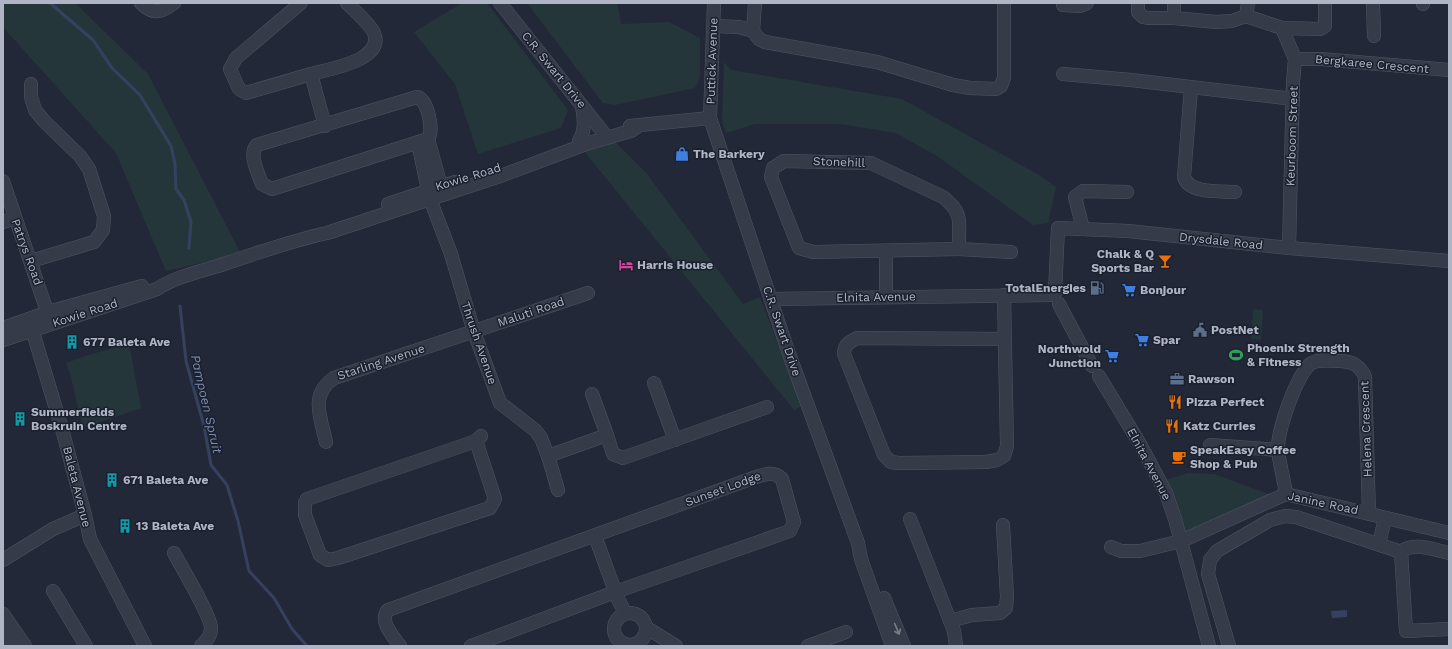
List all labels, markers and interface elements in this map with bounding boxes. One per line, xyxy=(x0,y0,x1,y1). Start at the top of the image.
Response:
street label: Puttick Avenue xyxy=(703,17,721,104)
street label: C.R. Swart Drive xyxy=(519,29,589,111)
street label: Bergkaree Crescent xyxy=(1315,52,1429,76)
street label: Keurboom Street xyxy=(1283,86,1301,186)
shop icon: The Barkery xyxy=(674,146,690,162)
place label: The Barkery xyxy=(693,147,765,161)
street label: Stonehill xyxy=(813,154,866,170)
street label: Kowie Road xyxy=(433,160,503,194)
street label: Patrys Road xyxy=(9,217,45,287)
street label: Drysdale Road xyxy=(1178,230,1264,252)
place label: Chalk & Q Sports Bar xyxy=(1091,247,1155,275)
bar icon: Chalk & Q Sports Bar xyxy=(1157,253,1173,269)
hotel icon: Harris House xyxy=(618,257,634,273)
place label: Harris House xyxy=(637,258,713,272)
fuel station icon: TotalEnergies xyxy=(1089,280,1105,296)
place label: TotalEnergies xyxy=(1005,281,1087,295)
supermarket icon: Bonjour xyxy=(1121,282,1137,298)
place label: Bonjour xyxy=(1140,283,1187,297)
street label: C.R. Swart Drive xyxy=(760,284,804,378)
street label: Elnita Avenue xyxy=(836,289,916,305)
street label: Maluti Road xyxy=(496,294,566,330)
street label: Kowie Road xyxy=(51,296,119,330)
street label: Thrush Avenue xyxy=(458,300,500,386)
public building icon: PostNet xyxy=(1192,322,1208,338)
place label: PostNet xyxy=(1211,323,1259,337)
supermarket icon: Spar xyxy=(1134,332,1150,348)
place label: Spar xyxy=(1153,333,1181,347)
building icon: 677 Baleta Ave xyxy=(64,334,80,350)
place label: 677 Baleta Ave xyxy=(83,335,170,349)
street label: Starling Avenue xyxy=(335,341,427,383)
place label: Phoenix Strength & Fitness xyxy=(1247,341,1350,369)
place label: Northwold Junction xyxy=(1038,342,1101,370)
sports icon: Phoenix Strength & Fitness xyxy=(1228,347,1244,363)
supermarket icon: Northwold Junction xyxy=(1104,348,1120,364)
water label: Pampoen Spruit xyxy=(188,353,225,456)
office icon: Rawson xyxy=(1169,371,1185,387)
place label: Rawson xyxy=(1188,372,1235,386)
street label: Helena Crescent xyxy=(1357,381,1375,477)
restaurant icon: Pizza Perfect xyxy=(1167,394,1183,410)
place label: Pizza Perfect xyxy=(1186,395,1265,409)
place label: Summerfields Boskruin Centre xyxy=(31,405,127,433)
building icon: Summerfields Boskruin Centre xyxy=(12,411,28,427)
restaurant icon: Katz Curries xyxy=(1164,418,1180,434)
place label: Katz Curries xyxy=(1183,419,1256,433)
street label: Elnita Avenue xyxy=(1124,426,1174,502)
place label: SpeakEasy Coffee Shop & Pub xyxy=(1190,443,1296,471)
street label: Baleta Avenue xyxy=(60,445,94,529)
cafe icon: SpeakEasy Coffee Shop & Pub xyxy=(1171,449,1187,465)
street label: Sunset Lodge xyxy=(683,469,763,509)
building icon: 671 Baleta Ave xyxy=(104,472,120,488)
place label: 671 Baleta Ave xyxy=(123,473,208,487)
street label: Janine Road xyxy=(1286,489,1360,517)
building icon: 13 Baleta Ave xyxy=(117,518,133,534)
place label: 13 Baleta Ave xyxy=(136,519,214,533)
one-way arrow xyxy=(894,622,901,634)

